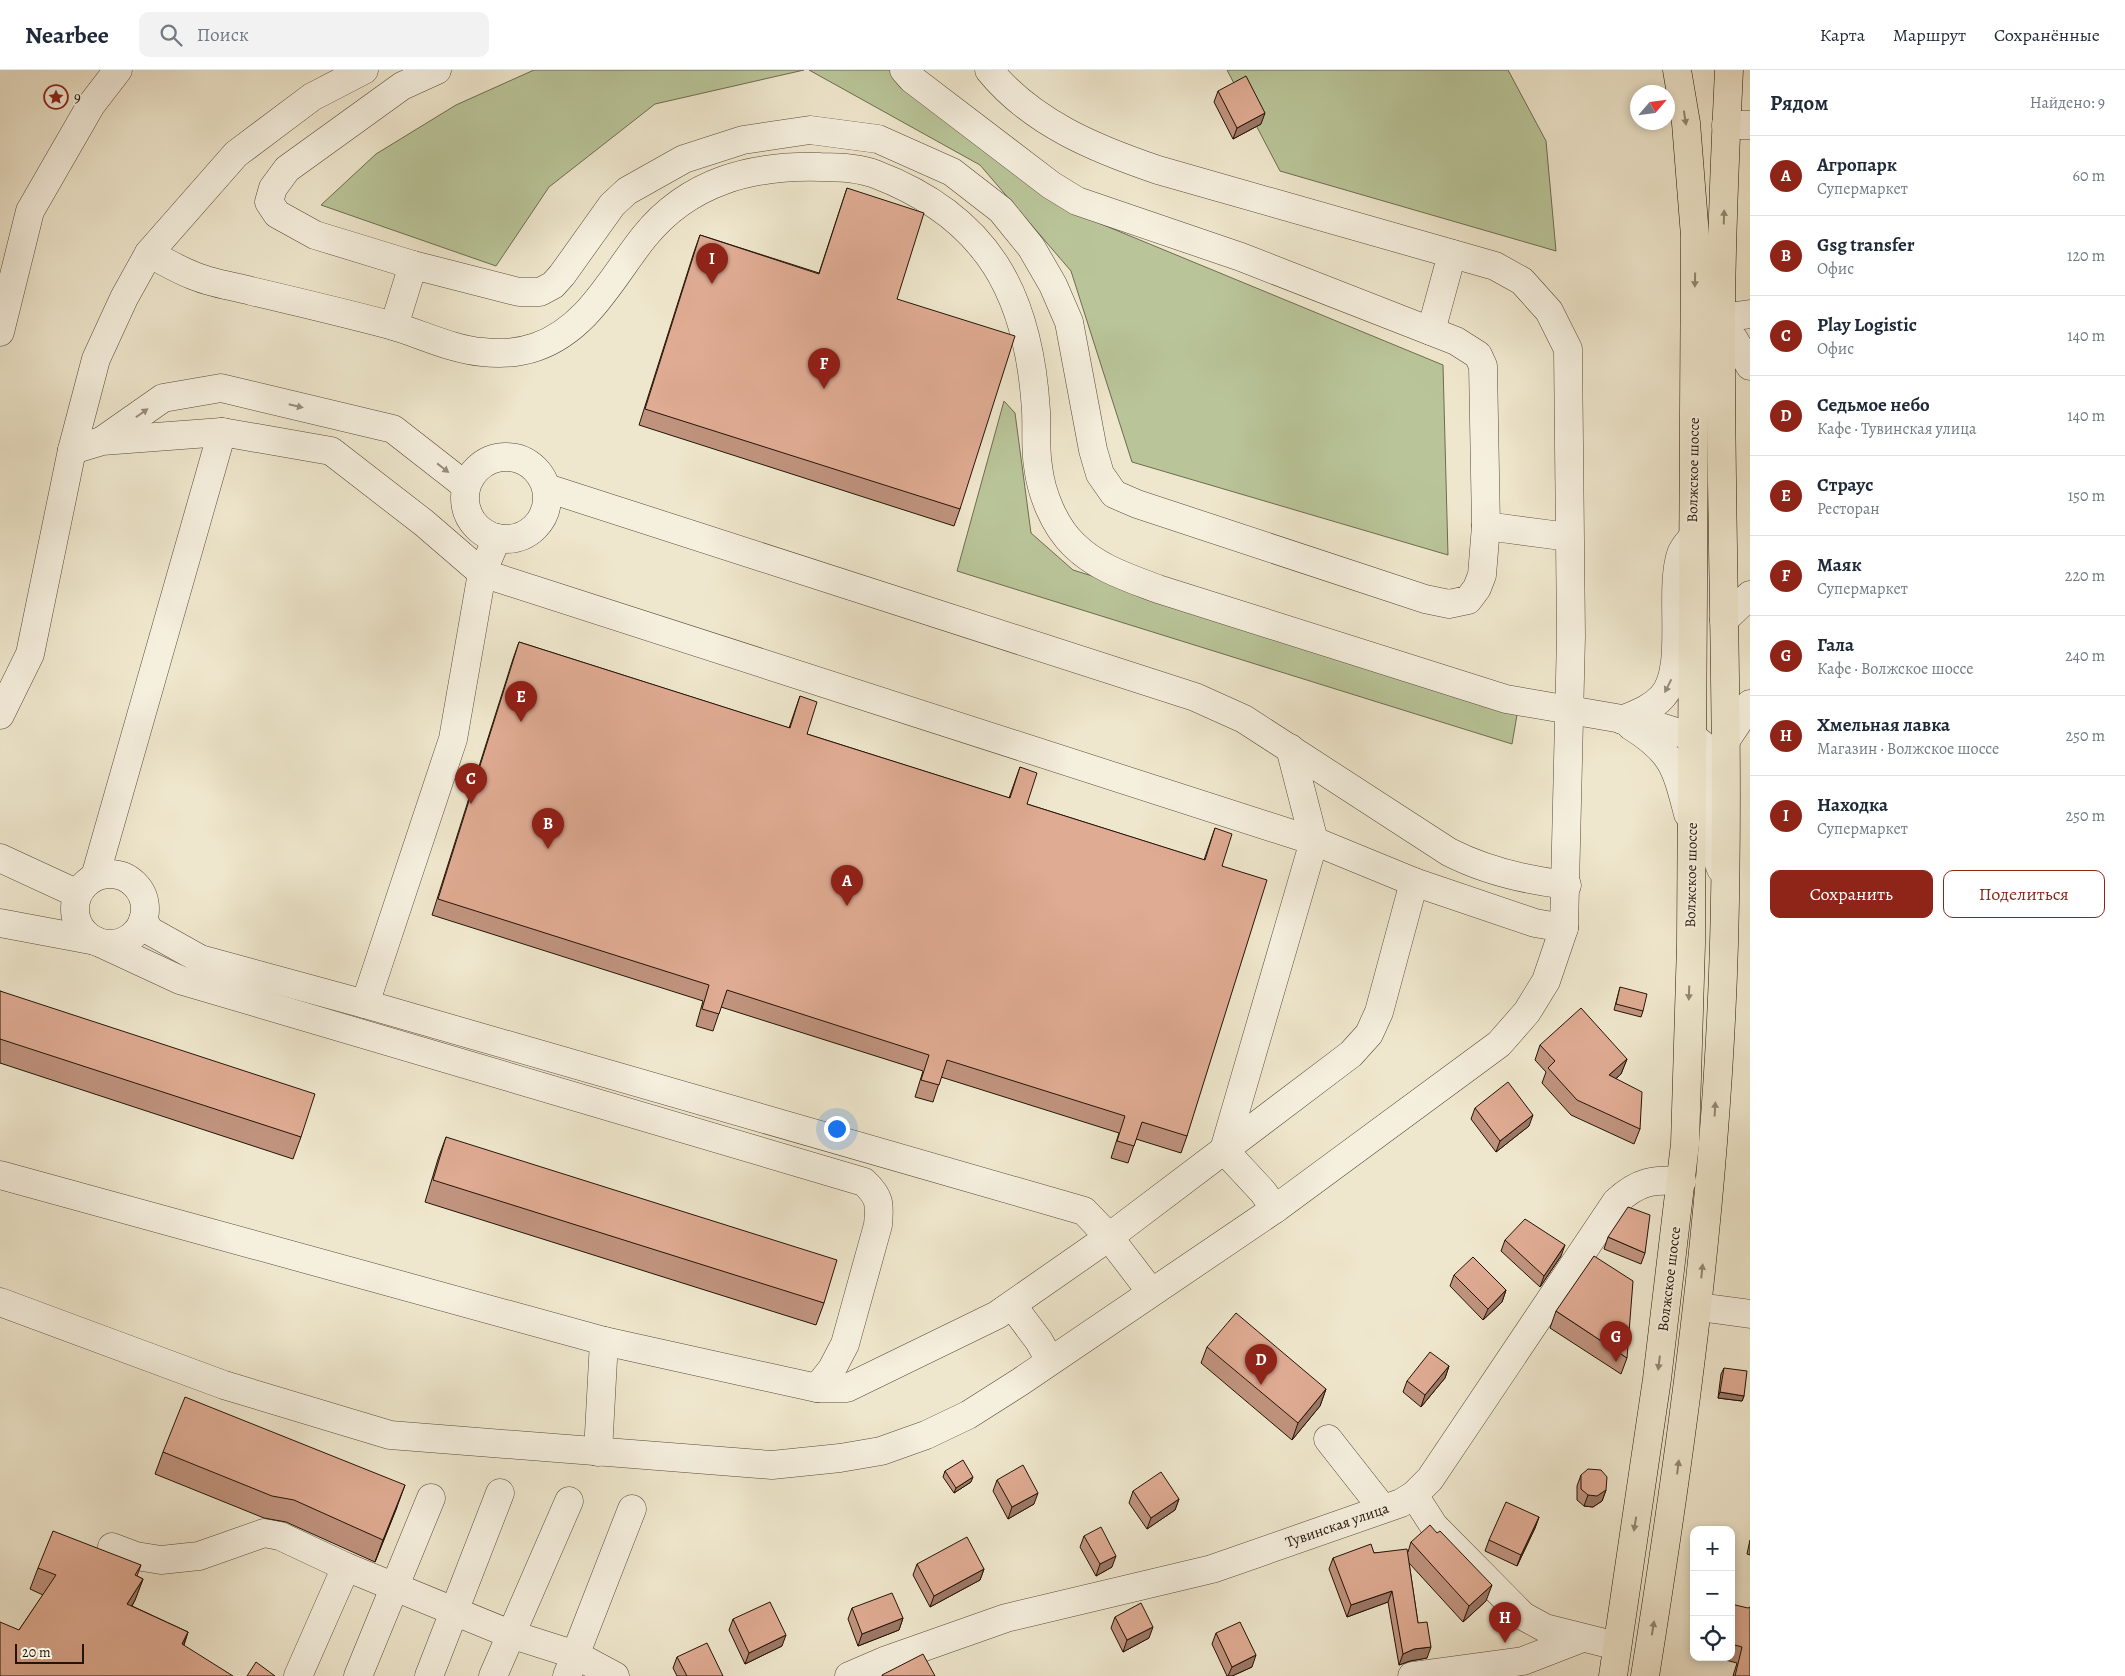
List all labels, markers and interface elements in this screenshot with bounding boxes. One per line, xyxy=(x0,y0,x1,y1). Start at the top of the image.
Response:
search box xyxy=(139,12,489,57)
text: Nearbee xyxy=(25,19,109,51)
icon: search xyxy=(157,21,185,49)
text: Поиск xyxy=(197,22,249,48)
text: Карта xyxy=(1820,23,1865,47)
text: Маршрут xyxy=(1893,23,1966,47)
text: Сохранённые xyxy=(1994,23,2100,47)
place icon: 9 xyxy=(43,84,69,110)
north arrow xyxy=(1630,85,1675,130)
place label: 9 xyxy=(74,87,81,107)
text: Рядом xyxy=(1770,89,1828,117)
text: Найдено: 9 xyxy=(2030,92,2105,114)
one-way arrow xyxy=(1682,110,1690,126)
text: Агропарк xyxy=(1817,152,1897,178)
text: A xyxy=(1781,165,1791,187)
text: 60 m xyxy=(2073,165,2105,187)
text: Супермаркет xyxy=(1817,178,1908,200)
one-way arrow xyxy=(1720,208,1728,224)
text: Gsg transfer xyxy=(1817,232,1915,258)
pin: I xyxy=(696,243,728,284)
text: B xyxy=(1781,245,1791,267)
text: 120 m xyxy=(2067,245,2105,267)
text: Офис xyxy=(1817,258,1854,280)
one-way arrow xyxy=(1691,272,1699,288)
text: Play Logistic xyxy=(1817,312,1917,338)
text: C xyxy=(1781,325,1791,347)
text: 140 m xyxy=(2067,325,2105,347)
text: Офис xyxy=(1817,338,1854,360)
pin: F xyxy=(808,348,840,389)
text: Седьмое небо xyxy=(1817,392,1930,418)
one-way arrow xyxy=(289,402,304,410)
text: D xyxy=(1780,405,1792,427)
text: 140 m xyxy=(2067,405,2105,427)
one-way arrow xyxy=(135,408,148,418)
street label: Волжское шоссе xyxy=(1682,417,1704,523)
text: Кафе · Тувинская улица xyxy=(1817,418,1976,440)
one-way arrow xyxy=(436,462,449,473)
text: Страус xyxy=(1817,472,1873,498)
text: E xyxy=(1781,485,1791,507)
text: 150 m xyxy=(2068,485,2105,507)
text: Ресторан xyxy=(1817,498,1880,520)
text: Маяк xyxy=(1817,552,1862,578)
text: F xyxy=(1782,565,1790,587)
text: 220 m xyxy=(2065,565,2105,587)
text: Супермаркет xyxy=(1817,578,1908,600)
text: Гала xyxy=(1817,632,1854,658)
text: G xyxy=(1781,645,1791,667)
text: 240 m xyxy=(2065,645,2105,667)
text: Кафе · Волжское шоссе xyxy=(1817,658,1973,680)
one-way arrow xyxy=(1664,679,1672,693)
pin: E xyxy=(505,681,537,722)
text: Хмельная лавка xyxy=(1817,712,1950,738)
text: H xyxy=(1780,725,1792,747)
text: 250 m xyxy=(2066,725,2105,747)
text: Магазин · Волжское шоссе xyxy=(1817,738,1999,760)
pin: C xyxy=(455,763,487,804)
text: Находка xyxy=(1817,792,1888,818)
text: I xyxy=(1783,805,1789,827)
text: 250 m xyxy=(2066,805,2105,827)
pin: B xyxy=(532,808,564,849)
text: Супермаркет xyxy=(1817,818,1908,840)
street label: Волжское шоссе xyxy=(1680,822,1702,928)
pin: A xyxy=(831,865,863,906)
button: Сохранить xyxy=(1770,870,1933,918)
button: Поделиться xyxy=(1943,870,2105,918)
one-way arrow xyxy=(1685,985,1693,1001)
one-way arrow xyxy=(1712,1101,1720,1117)
your location xyxy=(824,1116,850,1142)
street label: Волжское шоссе xyxy=(1653,1225,1685,1333)
one-way arrow xyxy=(1698,1263,1706,1279)
pin: G xyxy=(1600,1321,1632,1362)
pin: D xyxy=(1245,1344,1277,1385)
one-way arrow xyxy=(1655,1355,1663,1371)
one-way arrow xyxy=(1674,1459,1682,1475)
street label: Тувинская улица xyxy=(1283,1498,1392,1552)
one-way arrow xyxy=(1631,1516,1639,1532)
map controls xyxy=(1690,1526,1735,1661)
button: + xyxy=(1690,1526,1735,1571)
button: − xyxy=(1690,1571,1735,1616)
pin: H xyxy=(1489,1602,1521,1643)
button: locate xyxy=(1690,1616,1735,1661)
one-way arrow xyxy=(1649,1620,1657,1636)
scale bar xyxy=(15,1641,84,1664)
text: 20 m xyxy=(22,1643,51,1662)

